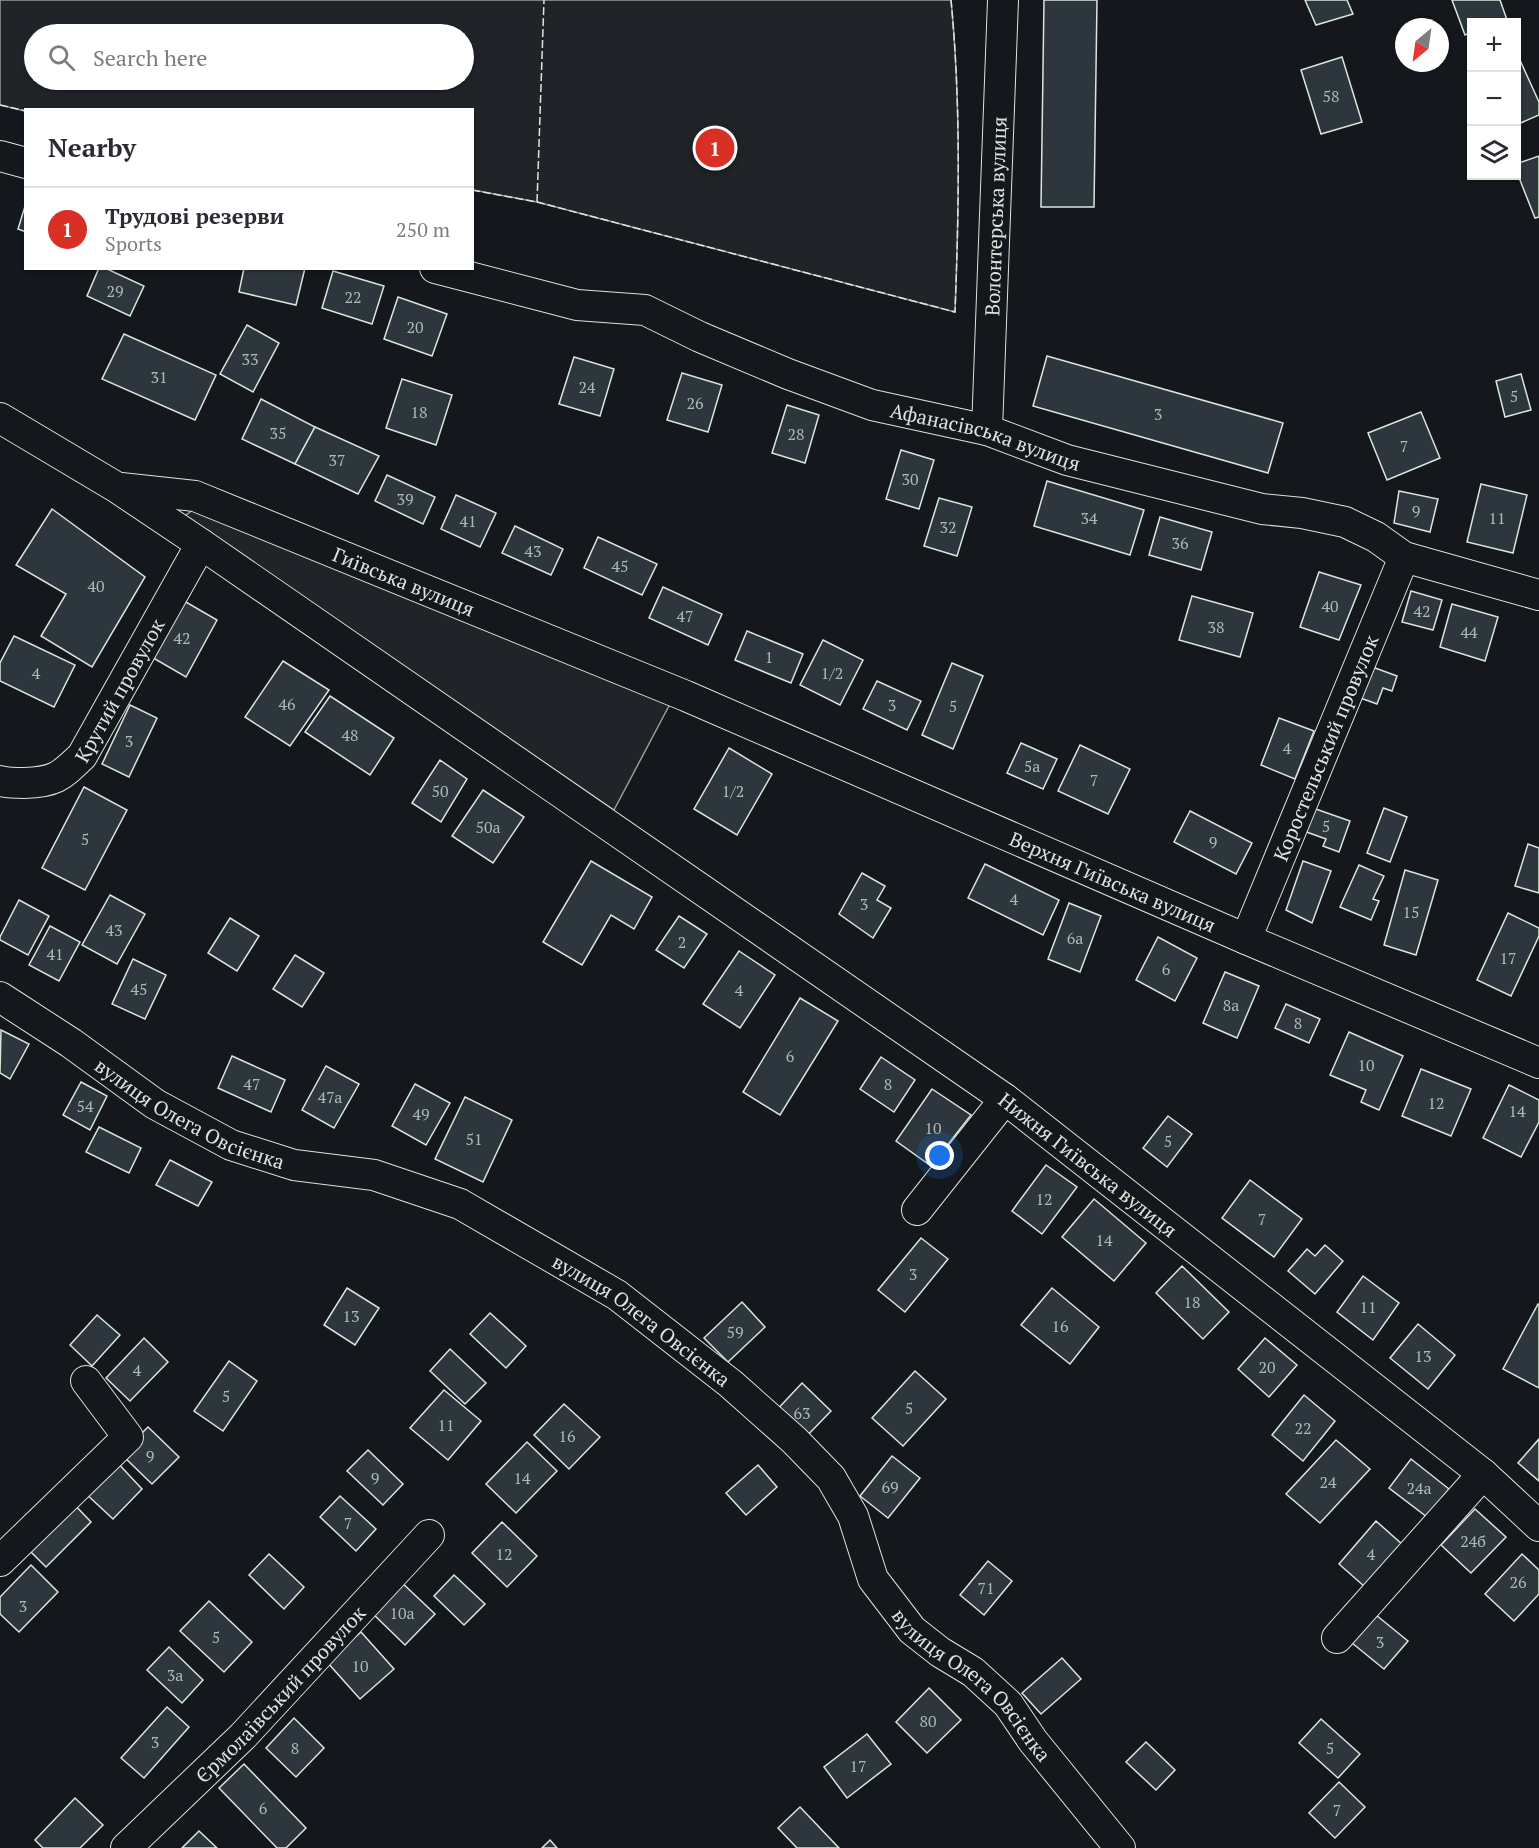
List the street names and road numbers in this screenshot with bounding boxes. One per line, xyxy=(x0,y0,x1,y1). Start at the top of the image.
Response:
street label: Волонтерська вулиця xyxy=(978,116,1012,317)
street label: Афанасівська вулиця xyxy=(888,396,1083,476)
street label: Гиївська вулиця xyxy=(329,540,479,622)
street label: Крутий провулок xyxy=(68,613,170,767)
street label: Коростельський провулок xyxy=(1266,630,1384,865)
street label: Верхня Гиївська вулиця xyxy=(1005,825,1220,938)
street label: вулиця Олега Овсієнка xyxy=(90,1051,288,1175)
street label: Нижня Гиївська вулиця xyxy=(993,1086,1183,1243)
street label: вулиця Олега Овсієнка xyxy=(548,1247,736,1392)
street label: Єрмолаївський провулок xyxy=(189,1599,371,1788)
street label: вулиця Олега Овсієнка xyxy=(886,1602,1058,1767)

